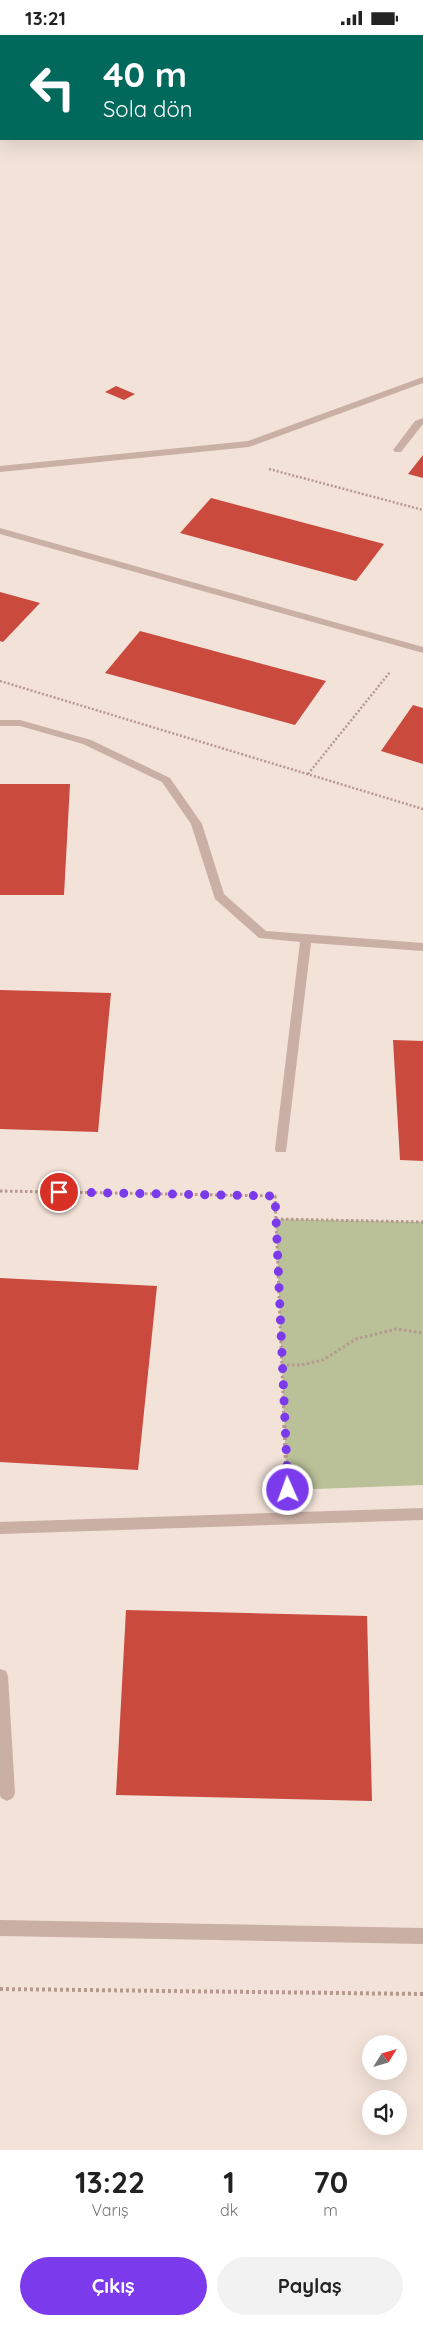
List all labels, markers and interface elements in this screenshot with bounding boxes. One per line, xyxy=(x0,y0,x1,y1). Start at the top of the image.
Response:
text: 13:21 xyxy=(25,6,66,30)
text: 40 m xyxy=(103,52,187,96)
icon: left xyxy=(20,55,85,120)
text: Sola dön xyxy=(103,95,192,123)
pin xyxy=(38,1171,80,1213)
icon: arrive xyxy=(45,1178,73,1206)
position arrow xyxy=(261,1463,313,1515)
north arrow xyxy=(362,2035,408,2080)
map controls xyxy=(362,2035,407,2135)
button: sound xyxy=(362,2090,407,2135)
text: 13:22 xyxy=(75,2163,145,2201)
text: 1 xyxy=(223,2163,235,2201)
text: 70 xyxy=(313,2163,348,2201)
text: Varış xyxy=(91,2200,129,2220)
text: dk xyxy=(220,2200,238,2220)
text: m xyxy=(323,2200,338,2220)
button: Çıkış xyxy=(20,2257,207,2315)
button: Paylaş xyxy=(217,2257,403,2315)

